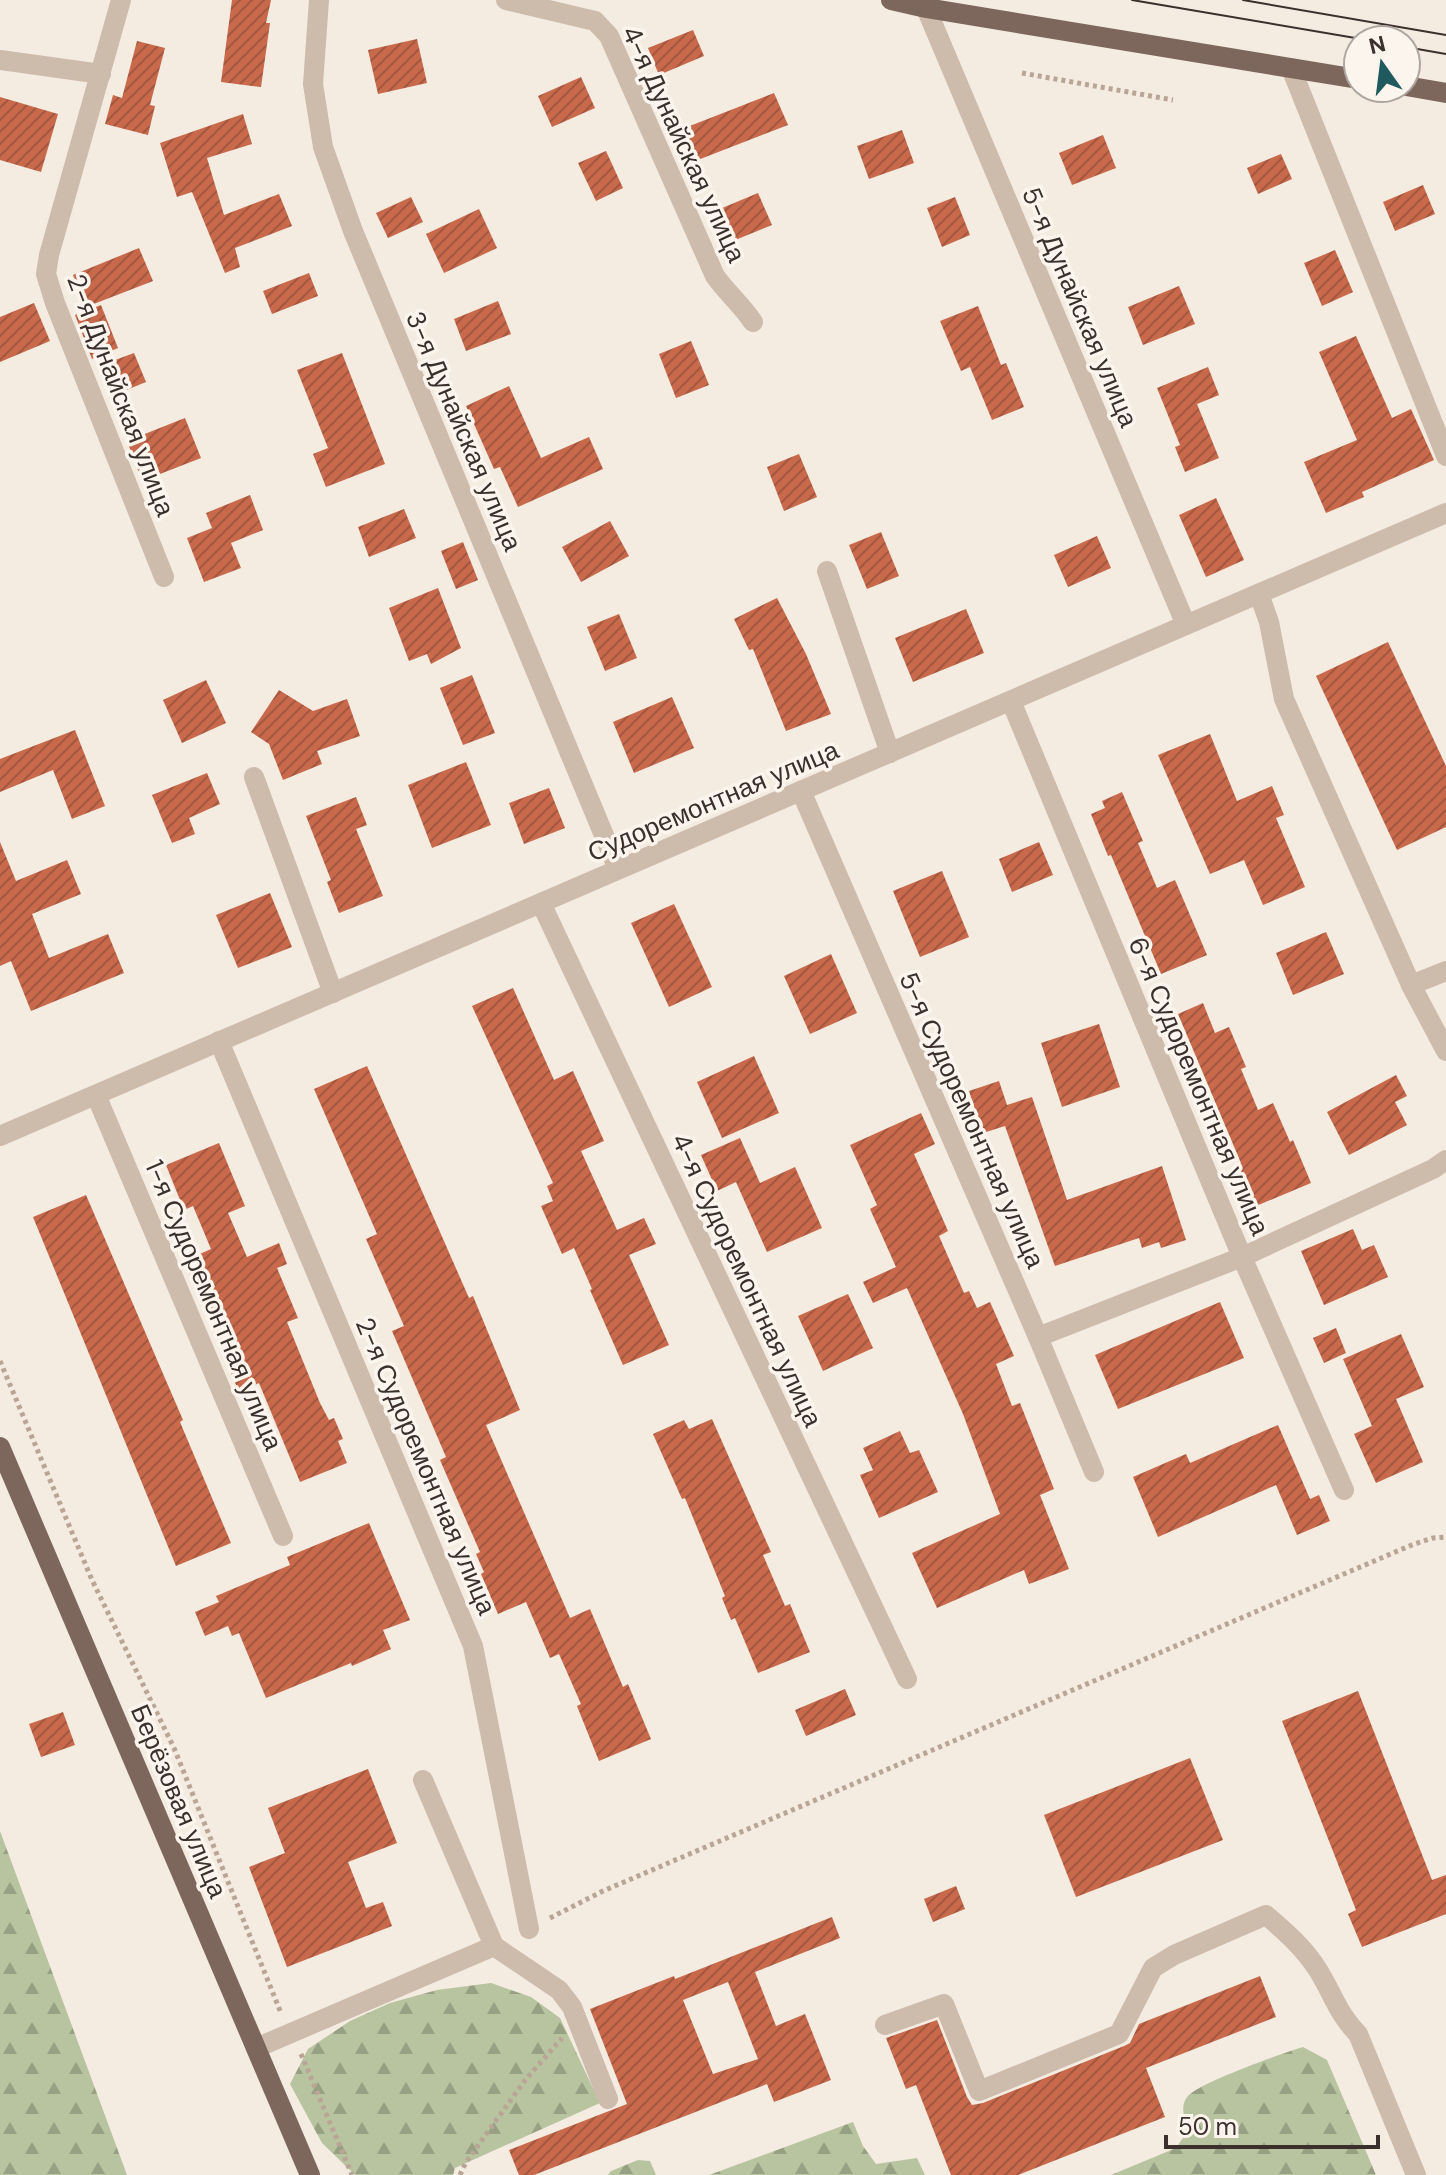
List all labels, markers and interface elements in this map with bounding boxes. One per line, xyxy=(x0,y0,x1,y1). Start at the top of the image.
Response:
street label: 4-я Дунайская улица xyxy=(614,20,754,268)
north arrow xyxy=(1342,24,1422,104)
text: N xyxy=(1366,29,1389,61)
street label: 5-я Дунайская улица xyxy=(1014,182,1146,433)
street label: 2-я Дунайская улица xyxy=(59,269,183,521)
street label: 3-я Дунайская улица xyxy=(398,306,530,556)
street label: Судоремонтная улица xyxy=(582,733,844,869)
street label: 6-я Судоремонтная улица xyxy=(1121,932,1278,1241)
street label: 5-я Судоремонтная улица xyxy=(891,967,1053,1274)
street label: 4-я Судоремонтная улица xyxy=(664,1128,830,1433)
street label: 1-я Судоремонтная улица xyxy=(137,1155,291,1456)
street label: 2-я Судоремонтная улица xyxy=(348,1312,504,1620)
street label: Берёзовая улица xyxy=(123,1699,235,1903)
scale bar xyxy=(1166,2099,1378,2149)
text: 50 m xyxy=(1178,2111,1237,2142)

